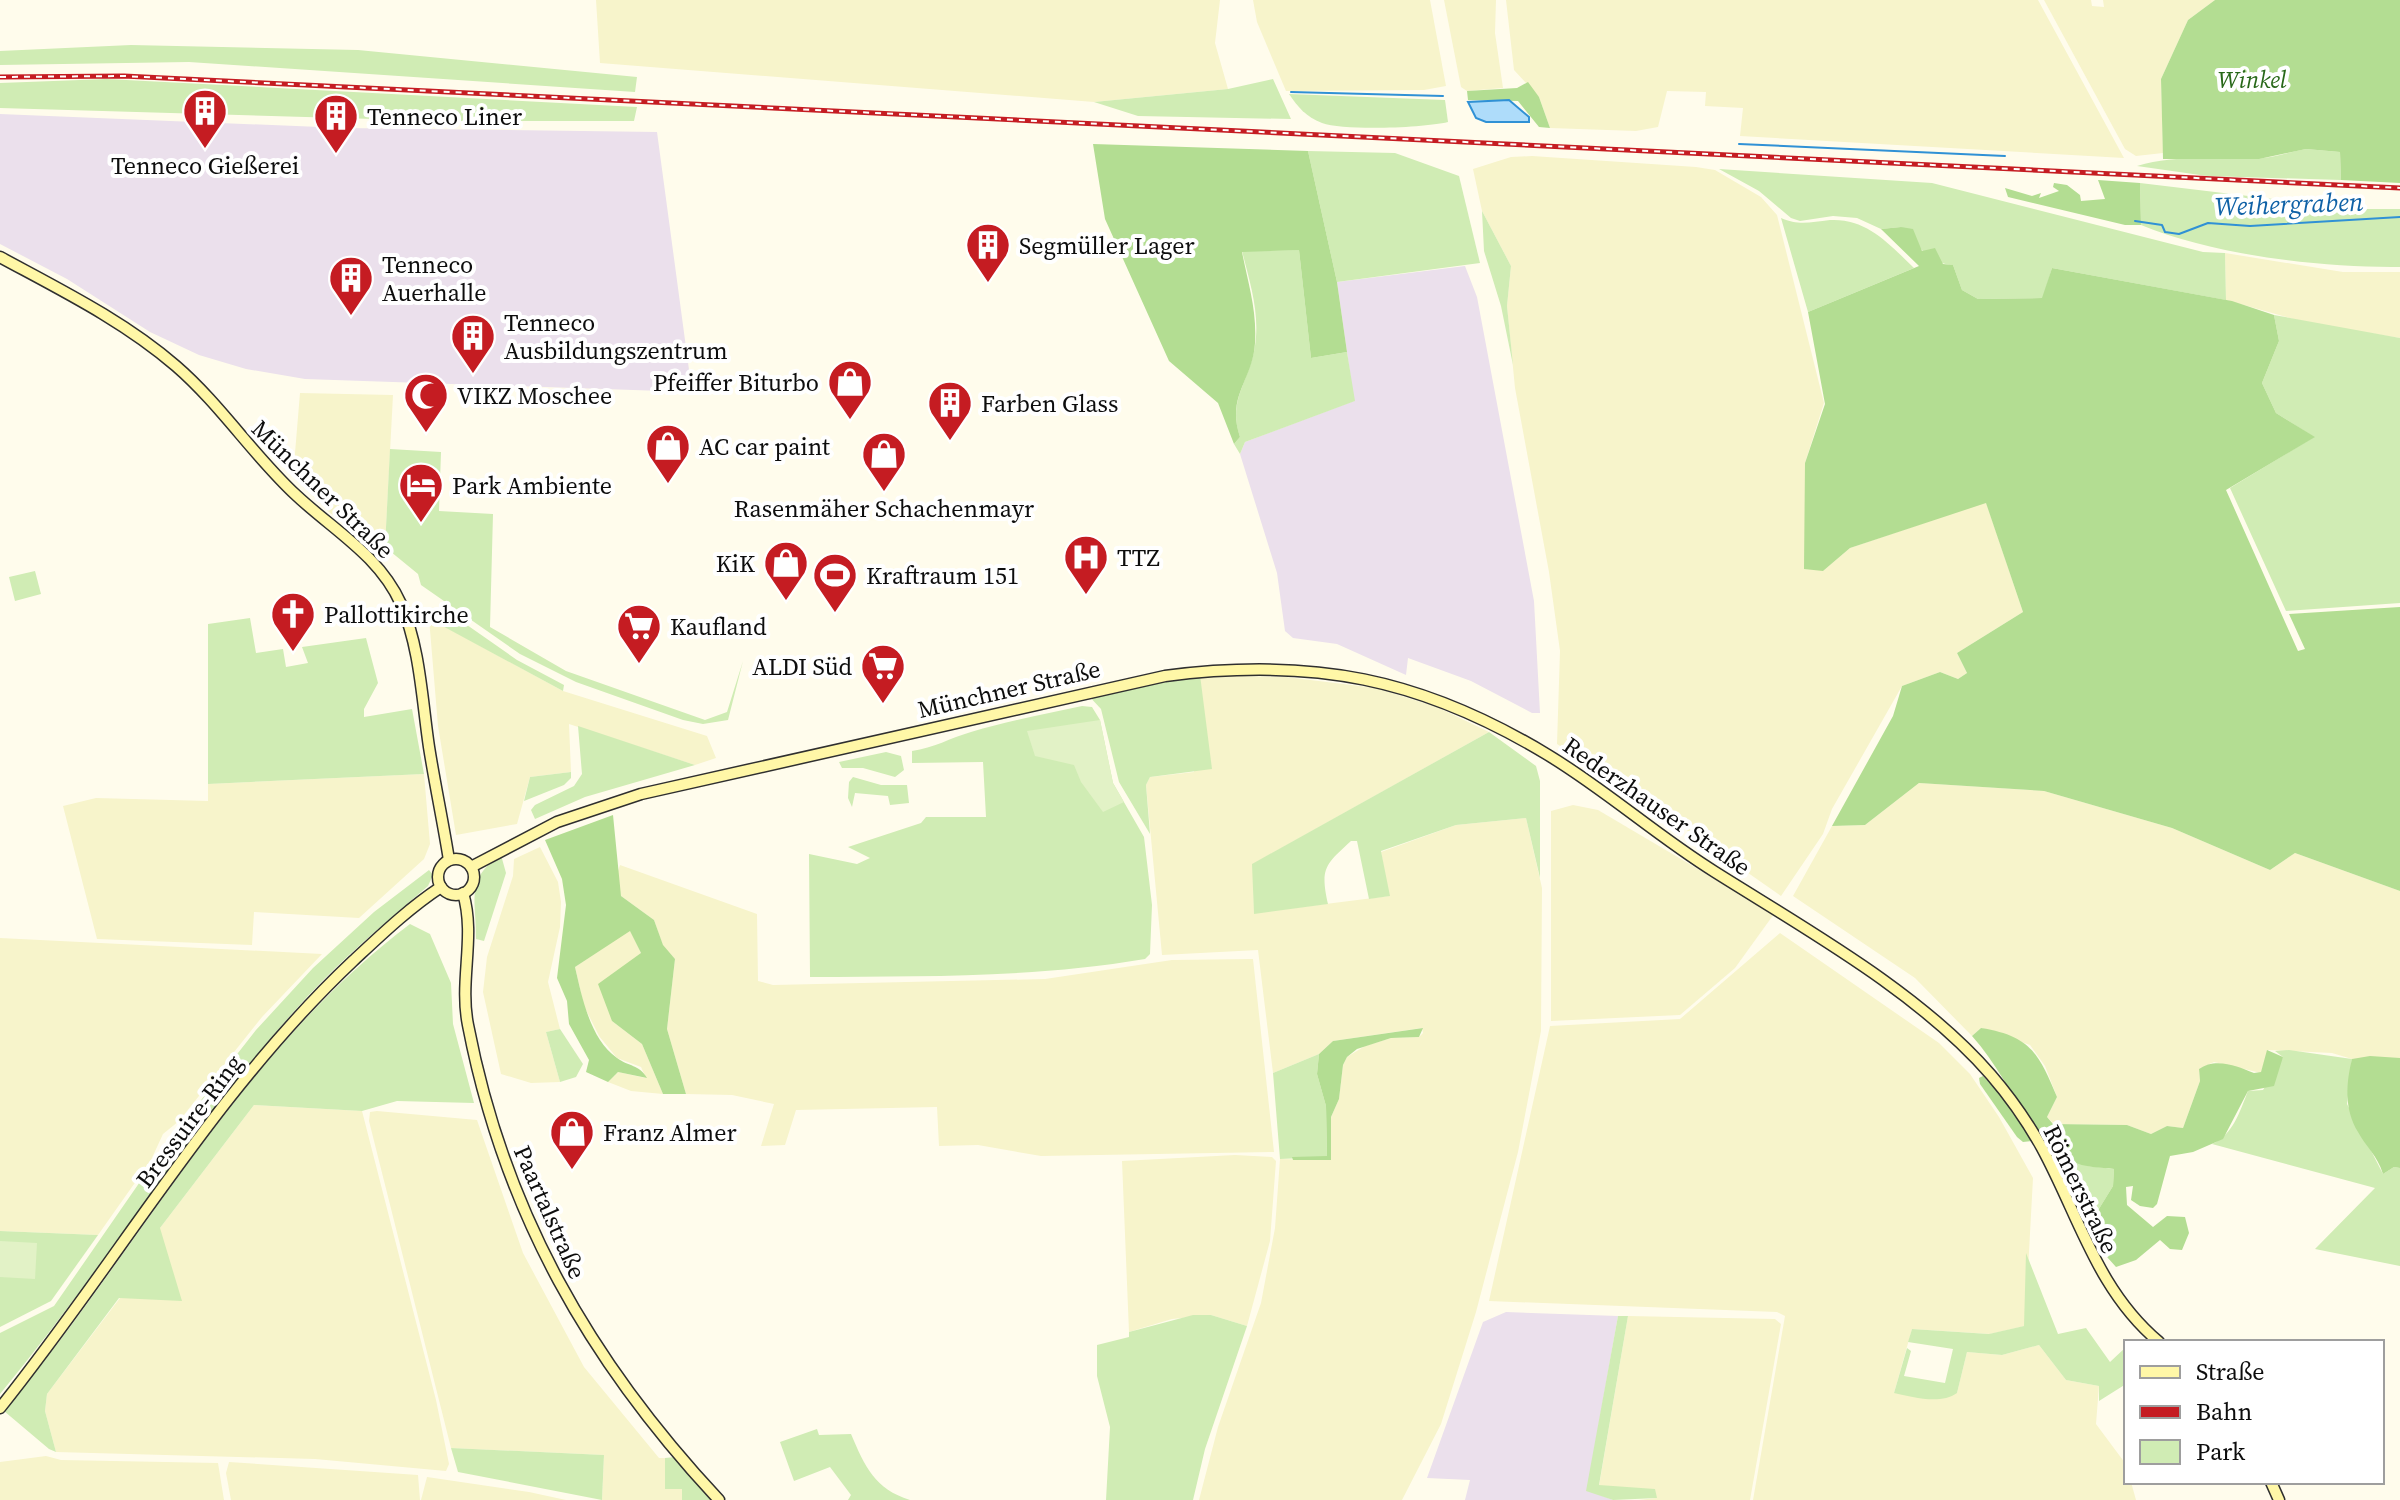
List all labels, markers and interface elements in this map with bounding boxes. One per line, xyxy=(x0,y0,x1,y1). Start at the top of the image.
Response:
park label: Winkel xyxy=(2217,63,2287,96)
building icon: Tenneco Gießerei xyxy=(181,87,229,150)
building icon: Tenneco Liner xyxy=(312,92,360,155)
place label: Tenneco Liner xyxy=(367,100,522,133)
place label: Tenneco Gießerei xyxy=(111,149,299,182)
water label: Weihergraben xyxy=(2214,183,2364,225)
building icon: Segmüller Lager xyxy=(964,221,1012,284)
place label: Segmüller Lager xyxy=(1019,229,1195,262)
place label: Tenneco Auerhalle xyxy=(382,248,487,309)
building icon: Tenneco Auerhalle xyxy=(327,254,375,317)
place label: Tenneco Ausbildungszentrum xyxy=(504,306,728,367)
building icon: Tenneco Ausbildungszentrum xyxy=(449,312,497,375)
shop icon: Pfeiffer Biturbo xyxy=(826,358,874,421)
place label: Pfeiffer Biturbo xyxy=(653,366,819,399)
mosque icon: VIKZ Moschee xyxy=(402,371,450,434)
place label: VIKZ Moschee xyxy=(457,379,612,412)
building icon: Farben Glass xyxy=(926,379,974,442)
place label: Farben Glass xyxy=(981,387,1118,420)
street label: Münchner Straße xyxy=(244,412,402,566)
shop icon: AC car paint xyxy=(644,422,692,485)
place label: AC car paint xyxy=(699,430,830,463)
shop icon: Rasenmäher Schachenmayr xyxy=(860,430,908,493)
hotel icon: Park Ambiente xyxy=(397,461,445,524)
place label: Park Ambiente xyxy=(452,469,612,502)
place label: Rasenmäher Schachenmayr xyxy=(734,492,1034,525)
hospital icon: TTZ xyxy=(1062,533,1110,596)
shop icon: KiK xyxy=(762,539,810,602)
place label: TTZ xyxy=(1117,541,1160,574)
place label: KiK xyxy=(716,547,755,580)
sports icon: Kraftraum 151 xyxy=(811,551,859,614)
place label: Kraftraum 151 xyxy=(866,559,1019,592)
church icon: Pallottikirche xyxy=(269,590,317,653)
place label: Pallottikirche xyxy=(324,598,469,631)
supermarket icon: Kaufland xyxy=(615,602,663,665)
place label: Kaufland xyxy=(670,610,767,643)
supermarket icon: ALDI Süd xyxy=(859,642,907,705)
place label: ALDI Süd xyxy=(752,650,852,683)
street label: Münchner Straße xyxy=(914,652,1104,726)
street label: Rederzhauser Straße xyxy=(1557,729,1757,883)
street label: Bressuire-Ring xyxy=(128,1048,250,1194)
shop icon: Franz Almer xyxy=(548,1108,596,1171)
place label: Franz Almer xyxy=(603,1116,737,1149)
street label: Römerstraße xyxy=(2036,1119,2126,1259)
street label: Paartalstraße xyxy=(506,1140,594,1284)
legend xyxy=(2124,1340,2384,1484)
text: Straße xyxy=(2196,1355,2264,1388)
text: Bahn xyxy=(2196,1395,2252,1428)
text: Park xyxy=(2196,1435,2246,1468)

